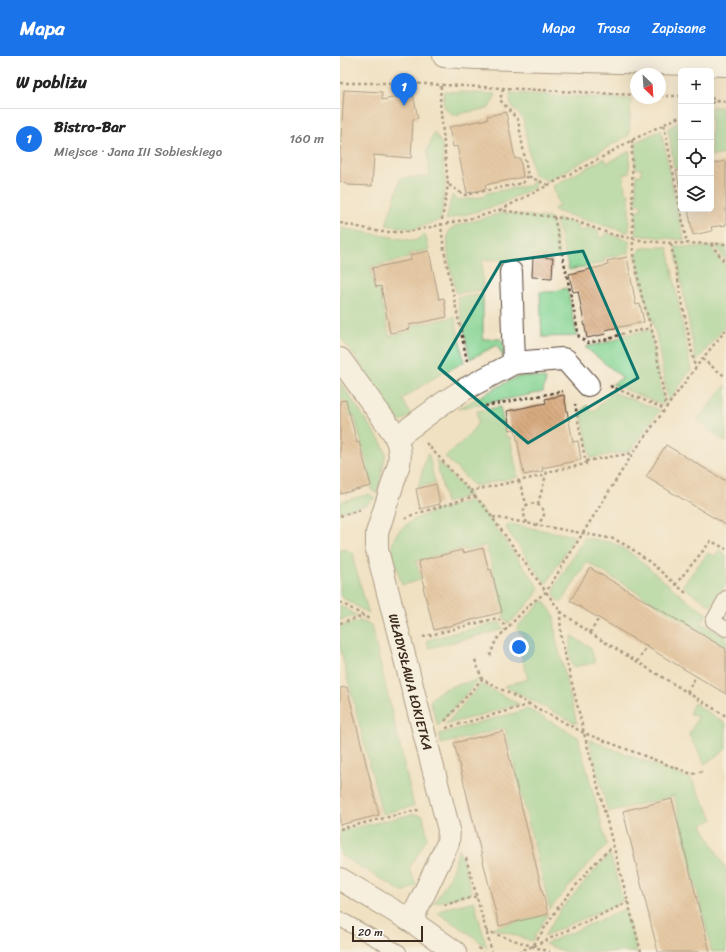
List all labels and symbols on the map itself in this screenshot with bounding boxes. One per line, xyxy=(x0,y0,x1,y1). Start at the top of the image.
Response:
north arrow xyxy=(630,68,666,104)
pin: 1 xyxy=(391,73,417,106)
street label: WŁADYSŁAWA ŁOKIETKA xyxy=(382,611,439,753)
your location xyxy=(509,637,529,657)
scale bar xyxy=(352,924,423,943)

